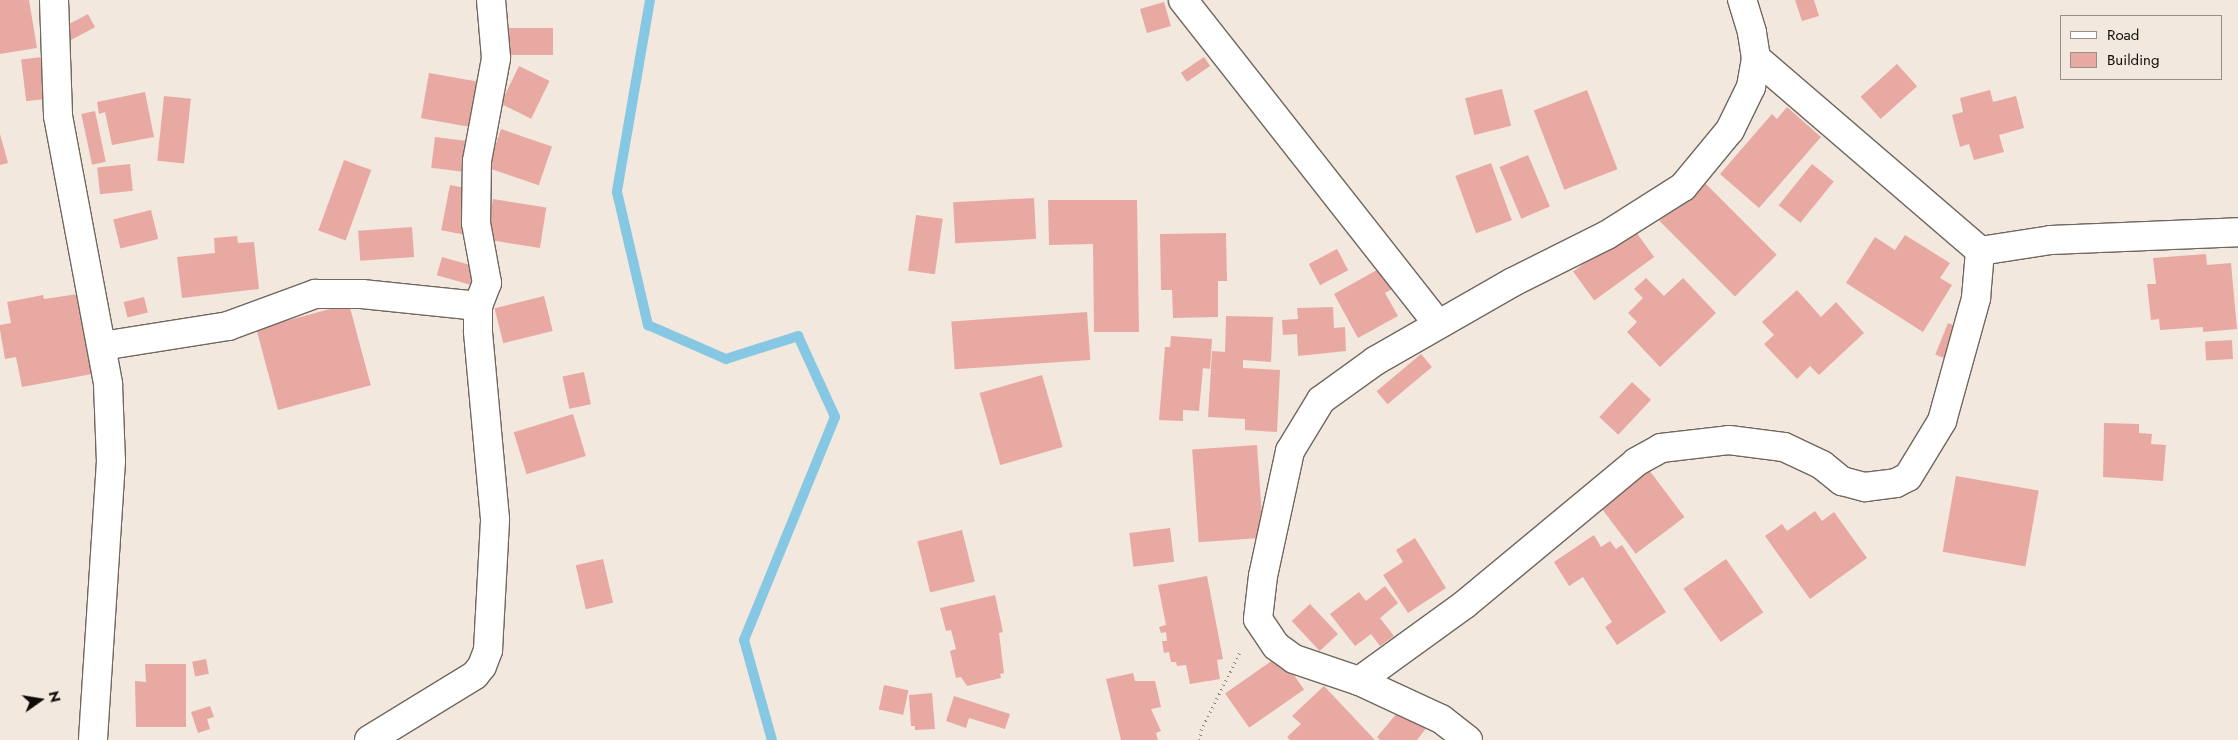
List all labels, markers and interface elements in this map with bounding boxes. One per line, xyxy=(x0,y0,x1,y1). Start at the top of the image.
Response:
legend xyxy=(2060,15,2223,80)
text: Road xyxy=(2107,24,2139,46)
text: Building xyxy=(2107,49,2159,71)
north arrow xyxy=(15,675,65,725)
text: N xyxy=(44,689,66,704)

